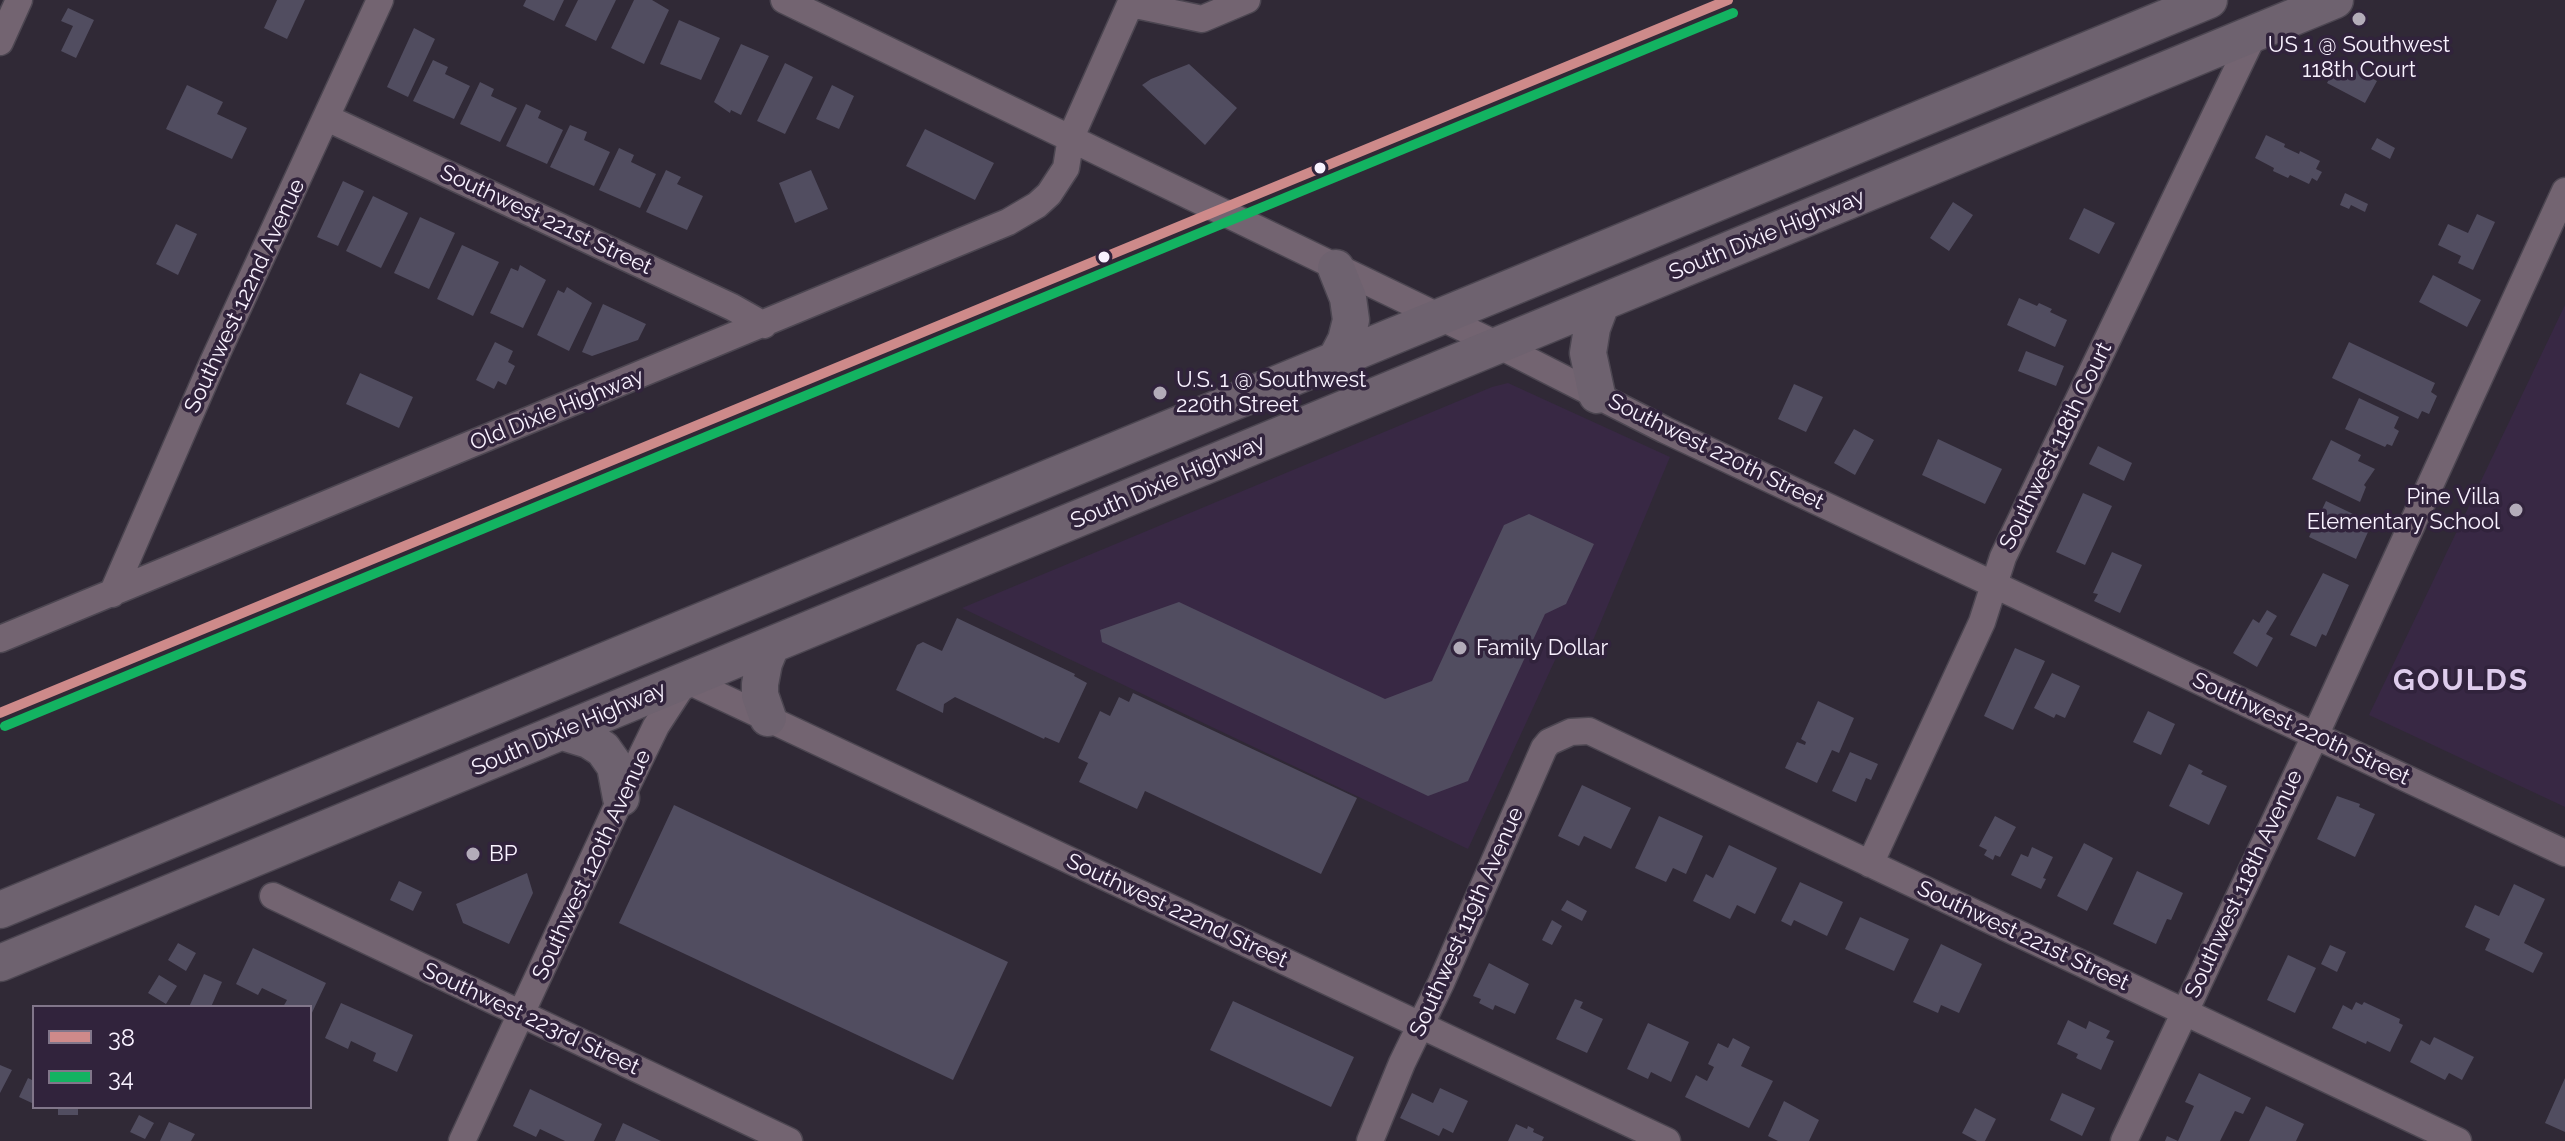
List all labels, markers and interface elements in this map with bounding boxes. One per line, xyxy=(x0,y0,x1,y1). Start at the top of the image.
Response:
marker: US 1 @ Southwest 118th Court xyxy=(2350,10,2368,28)
place label: US 1 @ Southwest 118th Court xyxy=(2268,32,2450,84)
street label: Southwest 221st Street xyxy=(436,159,656,281)
unlabelled marker xyxy=(1312,160,1328,176)
street label: Southwest 122nd Avenue xyxy=(179,175,311,417)
street label: South Dixie Highway xyxy=(1665,184,1869,286)
unlabelled marker xyxy=(1096,249,1112,265)
street label: Southwest 118th Court xyxy=(1994,338,2118,554)
street label: Old Dixie Highway xyxy=(466,363,648,457)
place label: U.S. 1 @ Southwest 220th Street xyxy=(1176,367,1366,418)
marker: U.S. 1 @ Southwest 220th Street xyxy=(1151,384,1169,402)
street label: Southwest 220th Street xyxy=(1604,388,1828,516)
street label: South Dixie Highway xyxy=(1067,429,1269,535)
place label: Pine Villa Elementary School xyxy=(2307,484,2500,536)
marker: Pine Villa Elementary School xyxy=(2507,501,2525,519)
place label: Family Dollar xyxy=(1476,635,1608,661)
marker: Family Dollar xyxy=(1451,639,1469,657)
district label: GOULDS xyxy=(2393,663,2529,699)
street label: Southwest 220th Street xyxy=(2188,667,2414,791)
street label: South Dixie Highway xyxy=(468,676,670,782)
street label: Southwest 120th Avenue xyxy=(527,746,657,984)
street label: Southwest 118th Avenue xyxy=(2180,766,2308,1002)
street label: Southwest 119th Avenue xyxy=(1404,803,1530,1041)
place label: BP xyxy=(489,841,517,867)
marker: BP xyxy=(464,845,482,863)
street label: Southwest 222nd Street xyxy=(1062,848,1292,974)
street label: Southwest 221st Street xyxy=(1913,875,2133,997)
street label: Southwest 223rd Street xyxy=(419,957,643,1081)
legend xyxy=(32,1005,312,1109)
text: 38 xyxy=(108,1023,135,1052)
text: 34 xyxy=(108,1063,134,1092)

